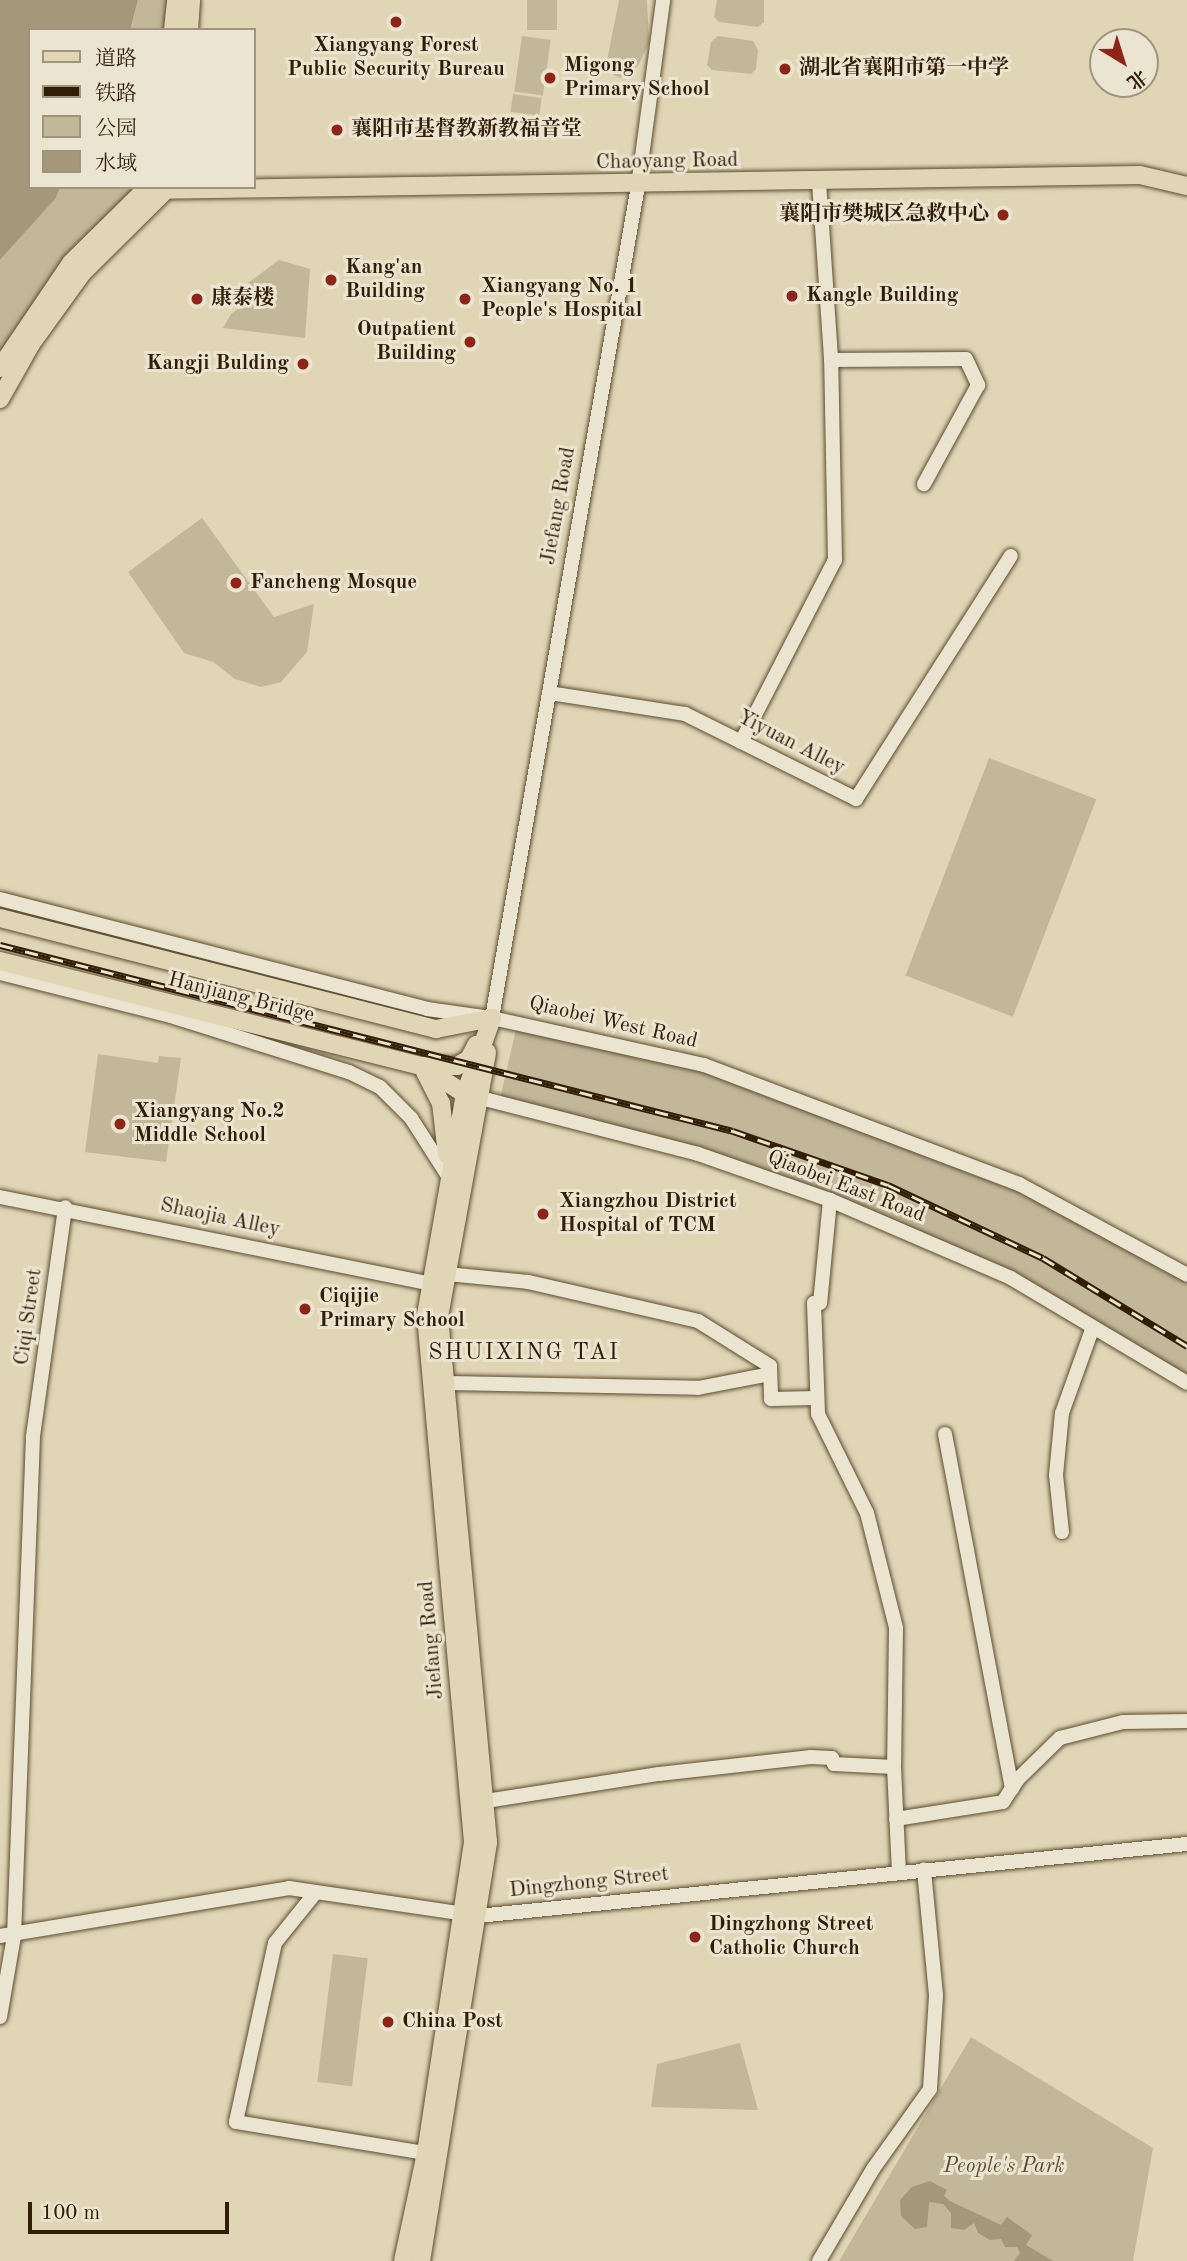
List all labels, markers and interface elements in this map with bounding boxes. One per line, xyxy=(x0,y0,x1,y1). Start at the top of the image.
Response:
marker: Xiangyang Forest Public Security Bureau xyxy=(388,14,404,30)
legend xyxy=(28,28,256,189)
north arrow xyxy=(1089,28,1159,98)
place label: Xiangyang Forest Public Security Bureau xyxy=(287,33,505,83)
text: 道路 xyxy=(95,49,137,70)
place label: Migong Primary School xyxy=(564,53,710,103)
place label: 湖北省襄阳市第一中学 xyxy=(799,56,1009,82)
marker: 湖北省襄阳市第一中学 xyxy=(777,61,793,77)
text: 北 xyxy=(1123,65,1149,92)
marker: Migong Primary School xyxy=(542,70,558,86)
text: 铁路 xyxy=(95,84,137,105)
place label: 襄阳市基督教新教福音堂 xyxy=(351,117,582,143)
text: 公园 xyxy=(95,119,137,140)
marker: 襄阳市基督教新教福音堂 xyxy=(329,122,345,138)
street label: Chaoyang Road xyxy=(596,148,738,176)
text: 水域 xyxy=(95,154,137,175)
place label: 襄阳市樊城区急救中心 xyxy=(779,202,989,228)
marker: 襄阳市樊城区急救中心 xyxy=(995,207,1011,223)
place label: Kang'an Building xyxy=(345,255,425,305)
marker: Kang'an Building xyxy=(323,272,339,288)
place label: Xiangyang No. 1 People's Hospital xyxy=(481,274,642,324)
place label: Kangle Building xyxy=(806,283,958,309)
place label: 康泰楼 xyxy=(211,286,274,312)
marker: Kangle Building xyxy=(784,288,800,304)
marker: Xiangyang No. 1 People's Hospital xyxy=(455,289,475,309)
marker: 康泰楼 xyxy=(189,291,205,307)
place label: Outpatient Building xyxy=(357,317,456,367)
marker: Outpatient Building xyxy=(462,334,478,350)
place label: Kangji Bulding xyxy=(146,351,289,377)
marker: Kangji Bulding xyxy=(295,356,311,372)
street label: Jiefang Road xyxy=(536,445,582,567)
place label: Fancheng Mosque xyxy=(250,570,417,596)
marker: Fancheng Mosque xyxy=(228,575,244,591)
street label: Yiyuan Alley xyxy=(733,705,849,781)
street label: Hanjiang Bridge xyxy=(165,968,317,1028)
street label: Qiaobei West Road xyxy=(526,991,700,1055)
place label: Xiangyang No.2 Middle School xyxy=(134,1099,285,1149)
marker: Xiangyang No.2 Middle School xyxy=(112,1116,128,1132)
street label: Qiaobei East Road xyxy=(763,1145,929,1229)
place label: Xiangzhou District Hospital of TCM xyxy=(559,1189,737,1239)
street label: Shaojia Alley xyxy=(158,1193,282,1243)
marker: Xiangzhou District Hospital of TCM xyxy=(533,1204,553,1224)
street label: Ciqi Street xyxy=(10,1267,48,1367)
place label: Ciqijie Primary School xyxy=(319,1284,465,1334)
marker: Ciqijie Primary School xyxy=(297,1301,313,1317)
district label: SHUIXING TAI xyxy=(430,1339,618,1367)
street label: Jiefang Road xyxy=(414,1579,450,1701)
street label: Dingzhong Street xyxy=(508,1862,670,1904)
place label: Dingzhong Street Catholic Church xyxy=(709,1912,873,1962)
marker: Dingzhong Street Catholic Church xyxy=(687,1929,703,1945)
place label: China Post xyxy=(402,2009,503,2035)
marker: China Post xyxy=(380,2014,396,2030)
park label: People's Park xyxy=(943,2154,1065,2180)
scale bar xyxy=(32,2188,233,2232)
text: 100 m xyxy=(41,2203,100,2224)

